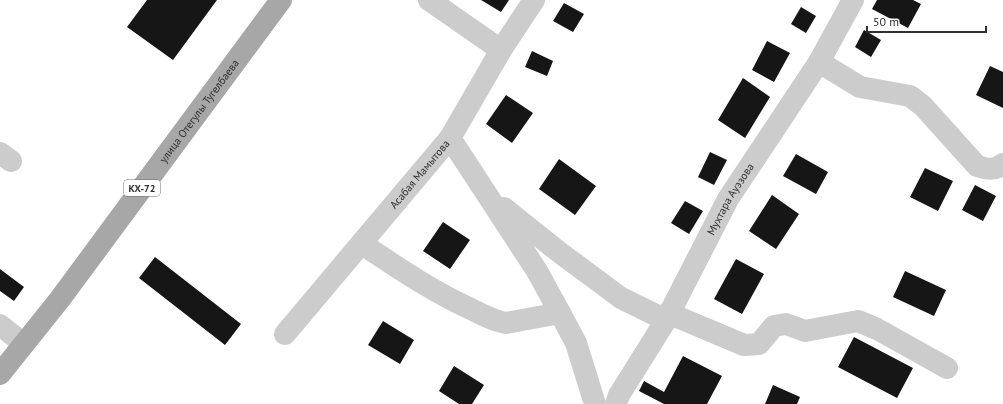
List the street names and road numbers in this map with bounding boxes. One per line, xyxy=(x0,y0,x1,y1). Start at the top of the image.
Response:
street label: улица Отегулы Тугелбаева xyxy=(156,56,242,165)
street label: Асабая Мамытова xyxy=(387,137,453,211)
street label: Мухтара Ауэзова xyxy=(704,160,757,237)
road number: КХ-72 xyxy=(124,180,160,196)

